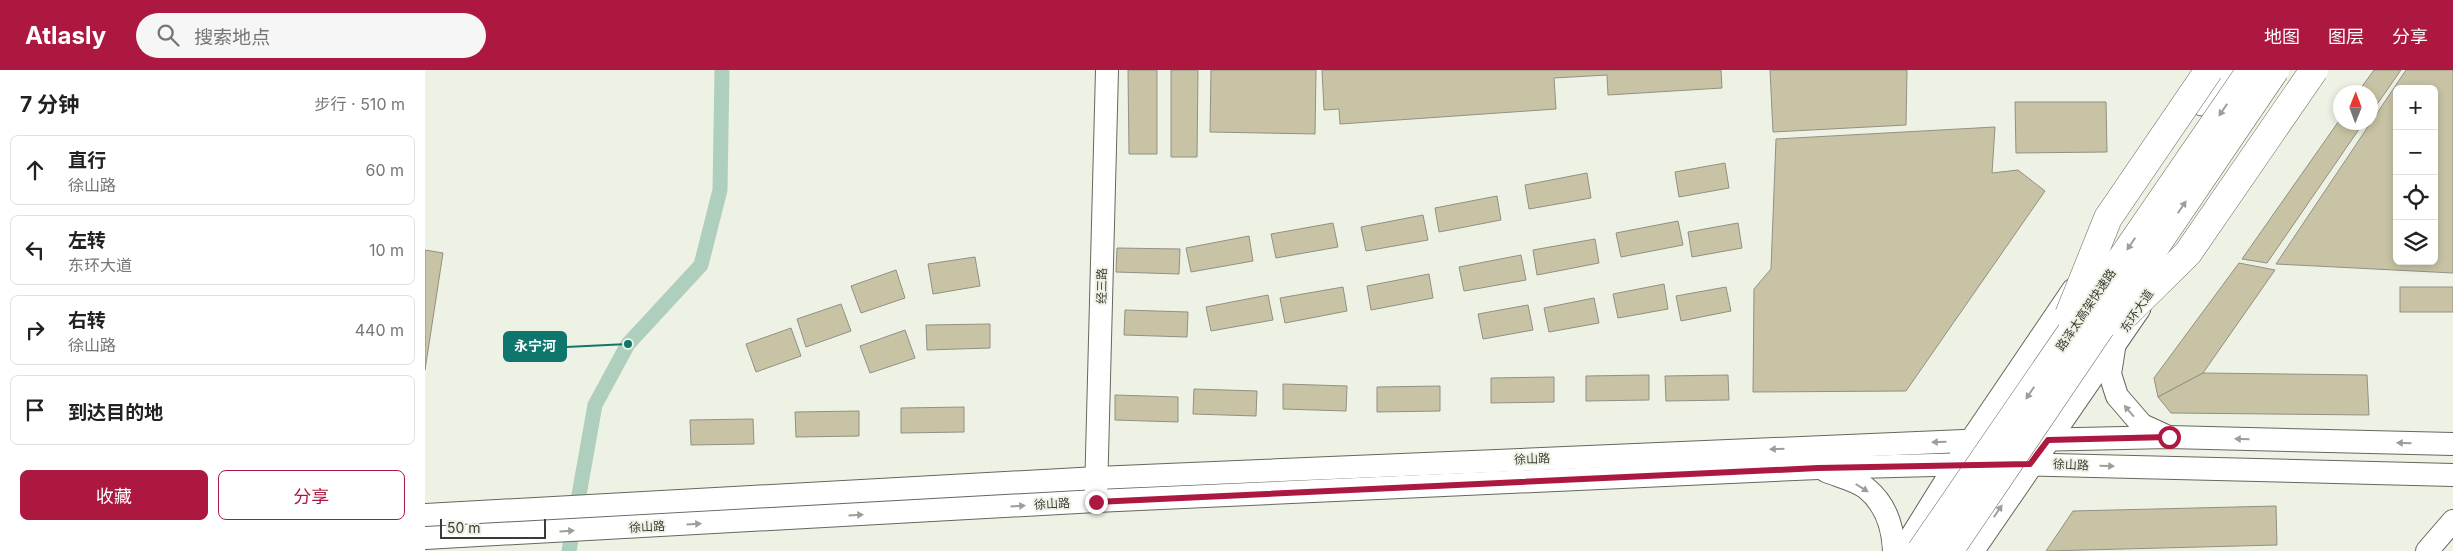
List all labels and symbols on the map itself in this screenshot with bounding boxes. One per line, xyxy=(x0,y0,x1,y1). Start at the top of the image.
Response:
north arrow xyxy=(2333,85,2378,130)
one-way arrow xyxy=(2218,103,2228,117)
one-way arrow xyxy=(2177,200,2187,213)
one-way arrow xyxy=(2126,238,2136,251)
street label: 路泽太高架快速路 xyxy=(2053,266,2119,354)
street label: 经三路 xyxy=(1094,268,1109,304)
street label: 东环大道 xyxy=(2117,287,2156,335)
callout: 永宁河 xyxy=(504,332,566,361)
text: 永宁河 xyxy=(514,337,556,354)
one-way arrow xyxy=(2025,386,2034,400)
one-way arrow xyxy=(2124,404,2135,417)
route start xyxy=(2158,426,2181,449)
one-way arrow xyxy=(2234,435,2250,443)
one-way arrow xyxy=(1931,438,1947,446)
one-way arrow xyxy=(2396,439,2412,447)
one-way arrow xyxy=(1769,445,1785,453)
street label: 徐山路 xyxy=(1514,450,1550,467)
street label: 徐山路 xyxy=(2053,456,2089,473)
one-way arrow xyxy=(2100,463,2116,471)
one-way arrow xyxy=(1855,483,1869,492)
route end xyxy=(1085,491,1108,514)
street label: 徐山路 xyxy=(1034,495,1070,512)
one-way arrow xyxy=(1011,501,1027,509)
one-way arrow xyxy=(1993,504,2003,517)
one-way arrow xyxy=(848,511,864,519)
scale bar xyxy=(440,516,546,539)
street label: 徐山路 xyxy=(629,518,665,535)
one-way arrow xyxy=(686,520,702,528)
one-way arrow xyxy=(560,527,576,535)

